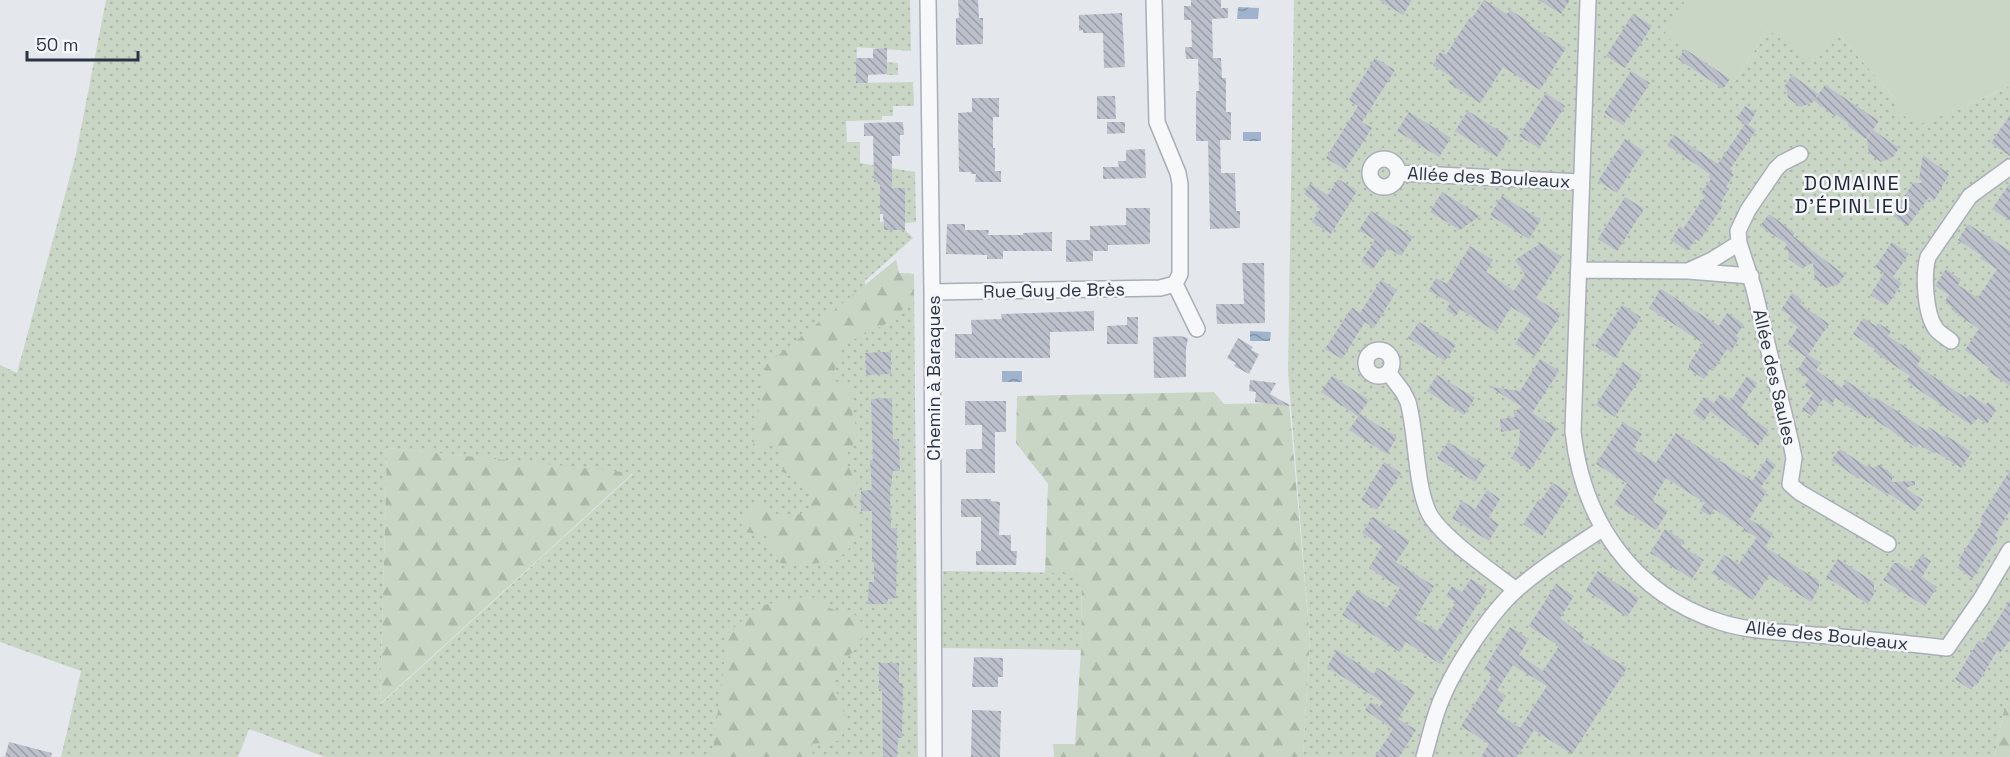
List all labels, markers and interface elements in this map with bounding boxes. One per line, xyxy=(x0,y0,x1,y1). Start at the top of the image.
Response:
scale bar xyxy=(27,24,138,62)
text: 50 m xyxy=(36,33,78,56)
street label: Allée des Bouleaux xyxy=(1407,161,1571,193)
district label: DOMAINE D'ÉPINLIEU xyxy=(1795,170,1909,219)
street label: Rue Guy de Brès xyxy=(983,277,1125,303)
street label: Chemin à Baraques xyxy=(922,295,945,461)
street label: Allée des Saules xyxy=(1748,307,1802,447)
street label: Allée des Bouleaux xyxy=(1745,615,1909,655)

